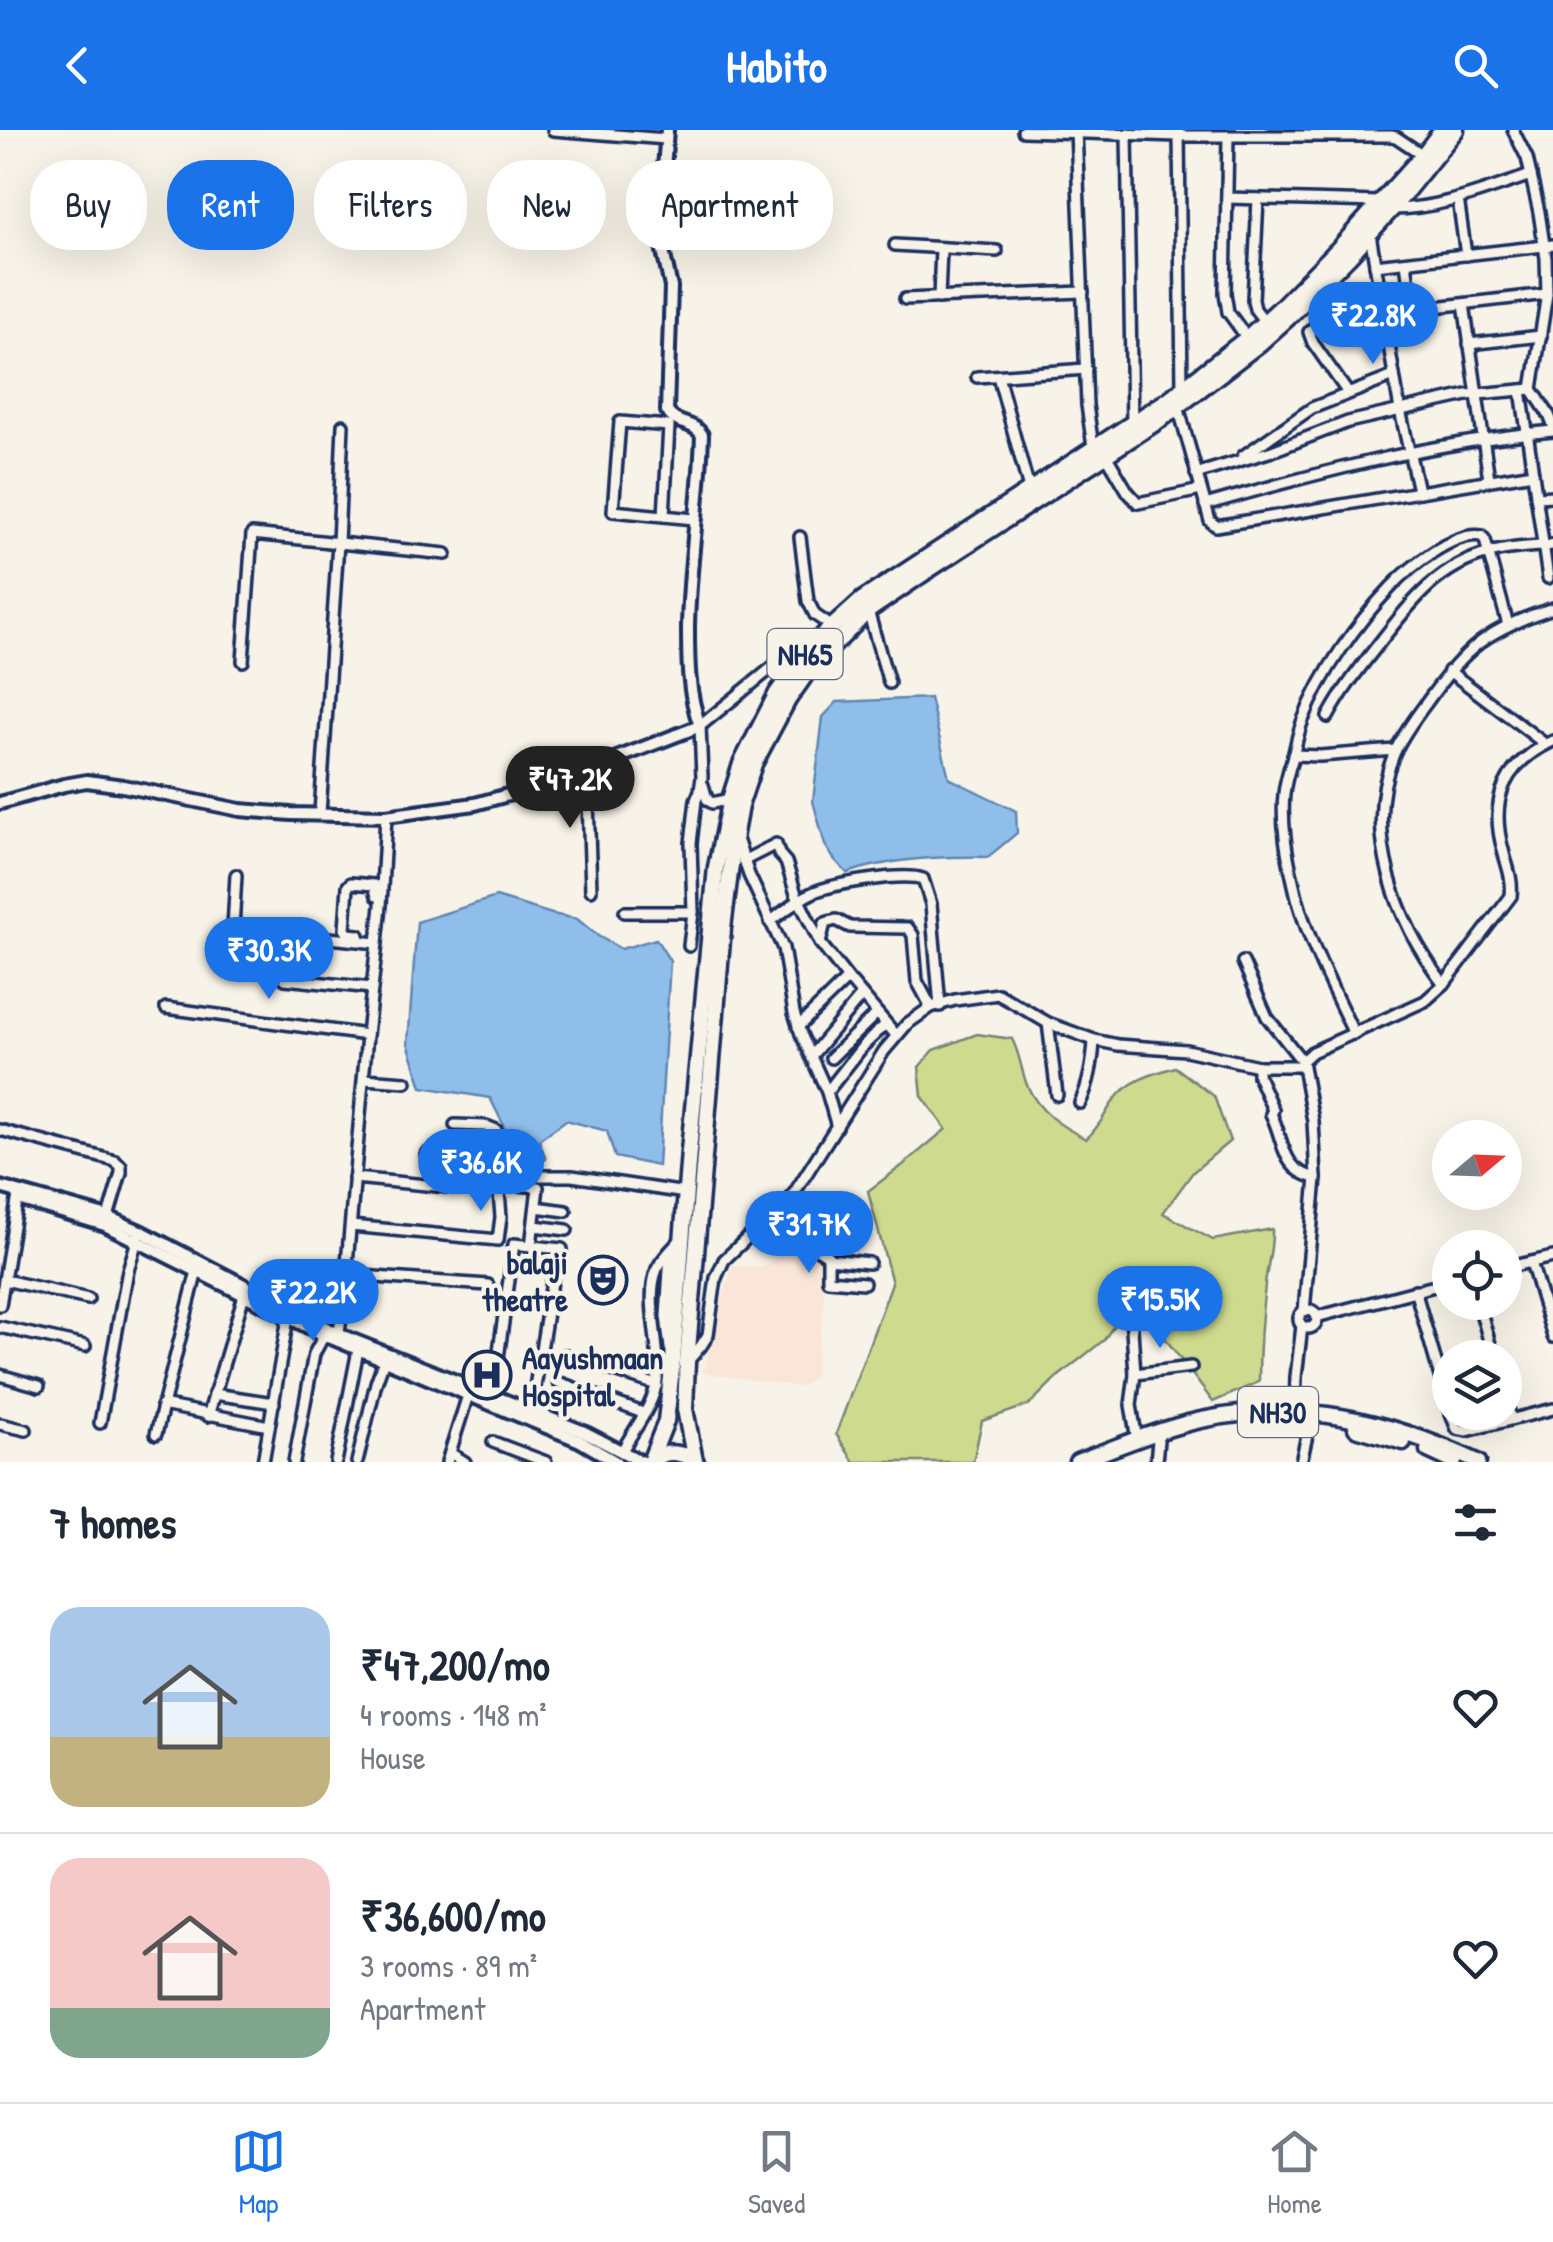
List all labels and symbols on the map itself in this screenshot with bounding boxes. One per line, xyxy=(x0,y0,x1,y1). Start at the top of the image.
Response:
pin: ₹22.8K xyxy=(1292,282,1454,367)
road number: NH65 xyxy=(768,629,842,679)
pin: ₹47.2K xyxy=(489,746,651,831)
pin: ₹30.3K xyxy=(188,917,350,1002)
north arrow xyxy=(1432,1120,1522,1210)
pin: ₹36.6K xyxy=(400,1129,562,1214)
pin: ₹31.7K xyxy=(728,1191,890,1276)
place label: balaji theatre xyxy=(481,1241,568,1321)
theatre icon: balaji theatre xyxy=(577,1254,629,1306)
pin: ₹22.2K xyxy=(232,1259,394,1344)
pin: ₹15.5K xyxy=(1079,1266,1241,1351)
place label: Aayushmaan Hospital xyxy=(522,1336,664,1417)
hospital icon: Aayushmaan Hospital xyxy=(461,1349,513,1401)
road number: NH30 xyxy=(1238,1387,1318,1437)

